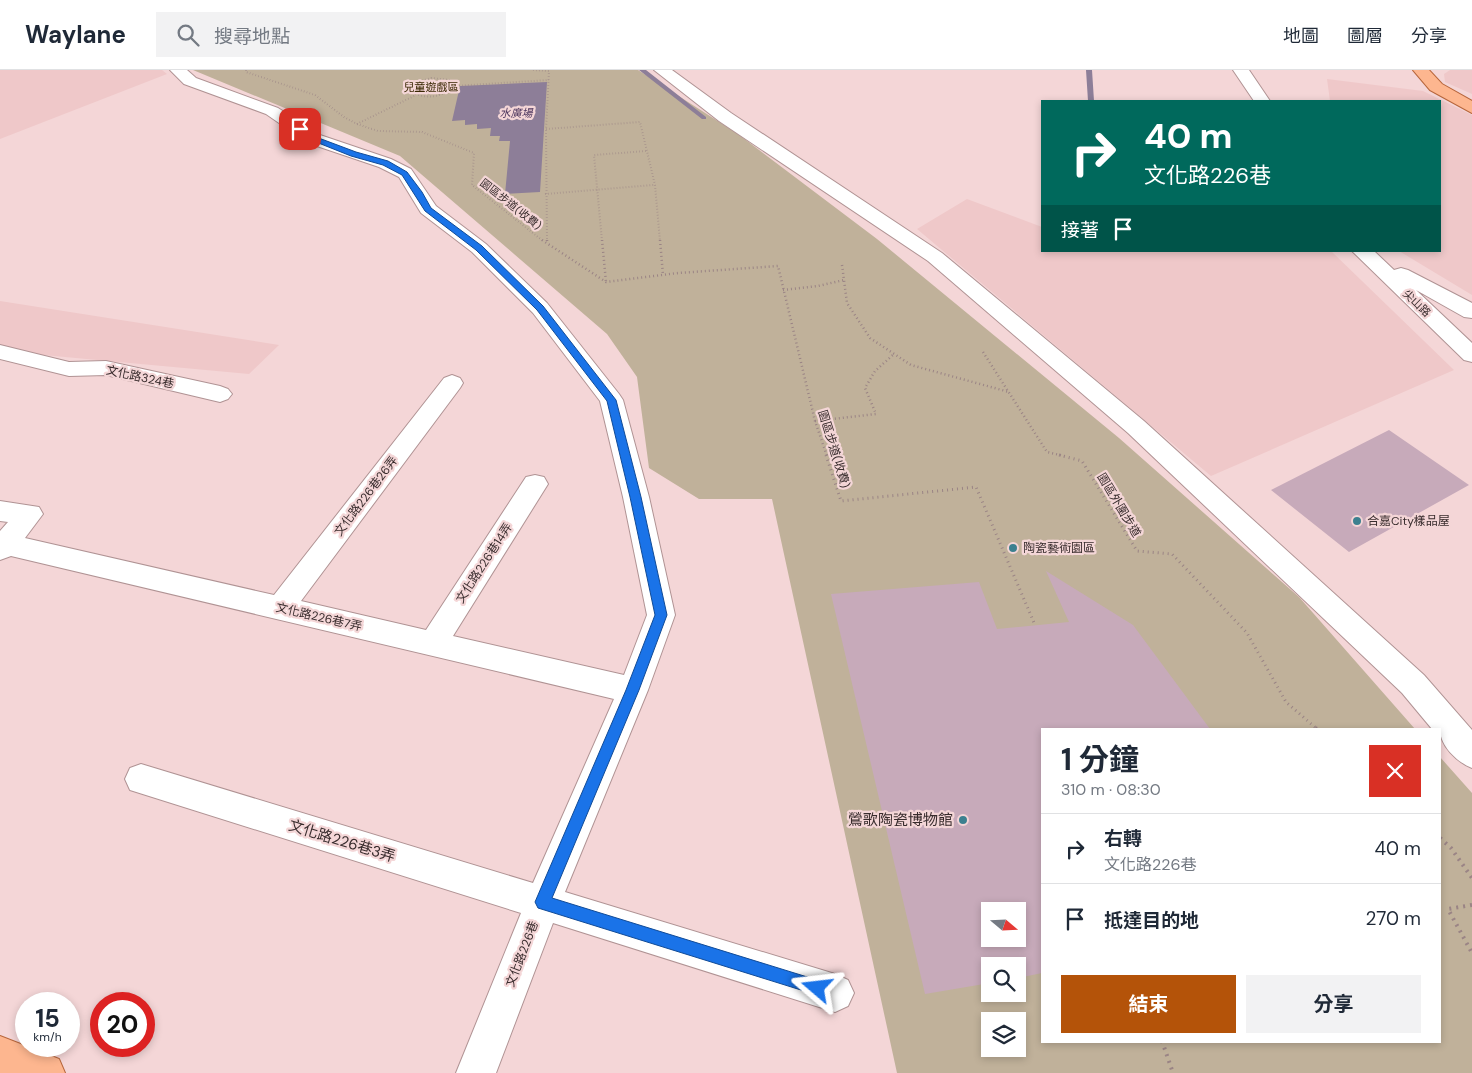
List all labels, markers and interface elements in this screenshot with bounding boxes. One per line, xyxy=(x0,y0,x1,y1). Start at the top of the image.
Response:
search box xyxy=(156,12,506,57)
text: Waylane xyxy=(25,19,126,50)
icon: search xyxy=(174,21,202,49)
text: 搜尋地點 xyxy=(214,24,290,49)
text: 地圖 xyxy=(1283,24,1319,48)
text: 圖層 xyxy=(1347,24,1383,48)
text: 分享 xyxy=(1411,24,1447,48)
park label: 兒童遊戲區 xyxy=(404,80,459,94)
water label: 水廣場 xyxy=(500,106,534,120)
pin xyxy=(279,108,321,150)
text: 40 m xyxy=(1144,113,1233,159)
icon: arrive xyxy=(286,115,314,143)
icon: right xyxy=(1061,120,1126,185)
text: 文化路226巷 xyxy=(1144,161,1271,190)
street label: 園區步道(收費) xyxy=(477,176,545,232)
icon: arrive xyxy=(1109,215,1137,243)
text: 接著 xyxy=(1061,218,1099,243)
street label: 尖山路 xyxy=(1400,287,1434,319)
street label: 文化路324巷 xyxy=(105,362,175,392)
street label: 園區步道(收費) xyxy=(815,408,853,490)
street label: 文化路226巷26弄 xyxy=(331,453,401,539)
street label: 園區外圍步道 xyxy=(1094,470,1144,540)
place label: 合嘉City樣品屋 xyxy=(1367,513,1450,529)
marker: 合嘉City樣品屋 xyxy=(1351,515,1363,527)
street label: 文化路226巷14弄 xyxy=(452,520,516,606)
place label: 陶瓷藝術園區 xyxy=(1023,540,1095,556)
marker: 陶瓷藝術園區 xyxy=(1007,542,1019,554)
street label: 文化路226巷7弄 xyxy=(274,599,364,635)
text: 1 分鐘 xyxy=(1061,740,1139,779)
button: close xyxy=(1369,745,1421,797)
text: 310 m · 08:30 xyxy=(1061,779,1161,800)
place label: 鶯歌陶瓷博物館 xyxy=(848,810,953,830)
marker: 鶯歌陶瓷博物館 xyxy=(957,814,969,826)
street label: 文化路226巷3弄 xyxy=(286,815,398,867)
text: 右轉 xyxy=(1104,826,1142,851)
icon: right xyxy=(1061,835,1089,863)
text: 40 m xyxy=(1374,836,1421,861)
text: 文化路226巷 xyxy=(1104,854,1196,875)
north arrow xyxy=(981,902,1026,948)
map controls xyxy=(981,902,1026,1057)
icon: arrive xyxy=(1061,905,1089,933)
text: 270 m xyxy=(1366,906,1421,931)
text: 抵達目的地 xyxy=(1104,908,1199,933)
street label: 文化路226巷 xyxy=(502,919,542,989)
button: search xyxy=(981,957,1026,1002)
position arrow xyxy=(790,961,842,1013)
button: 結束 xyxy=(1061,975,1236,1033)
button: 分享 xyxy=(1246,975,1421,1033)
speed limit sign: 20 xyxy=(90,992,155,1057)
text: 15 xyxy=(35,1002,60,1035)
button: layers xyxy=(981,1012,1026,1057)
text: km/h xyxy=(33,1029,62,1045)

